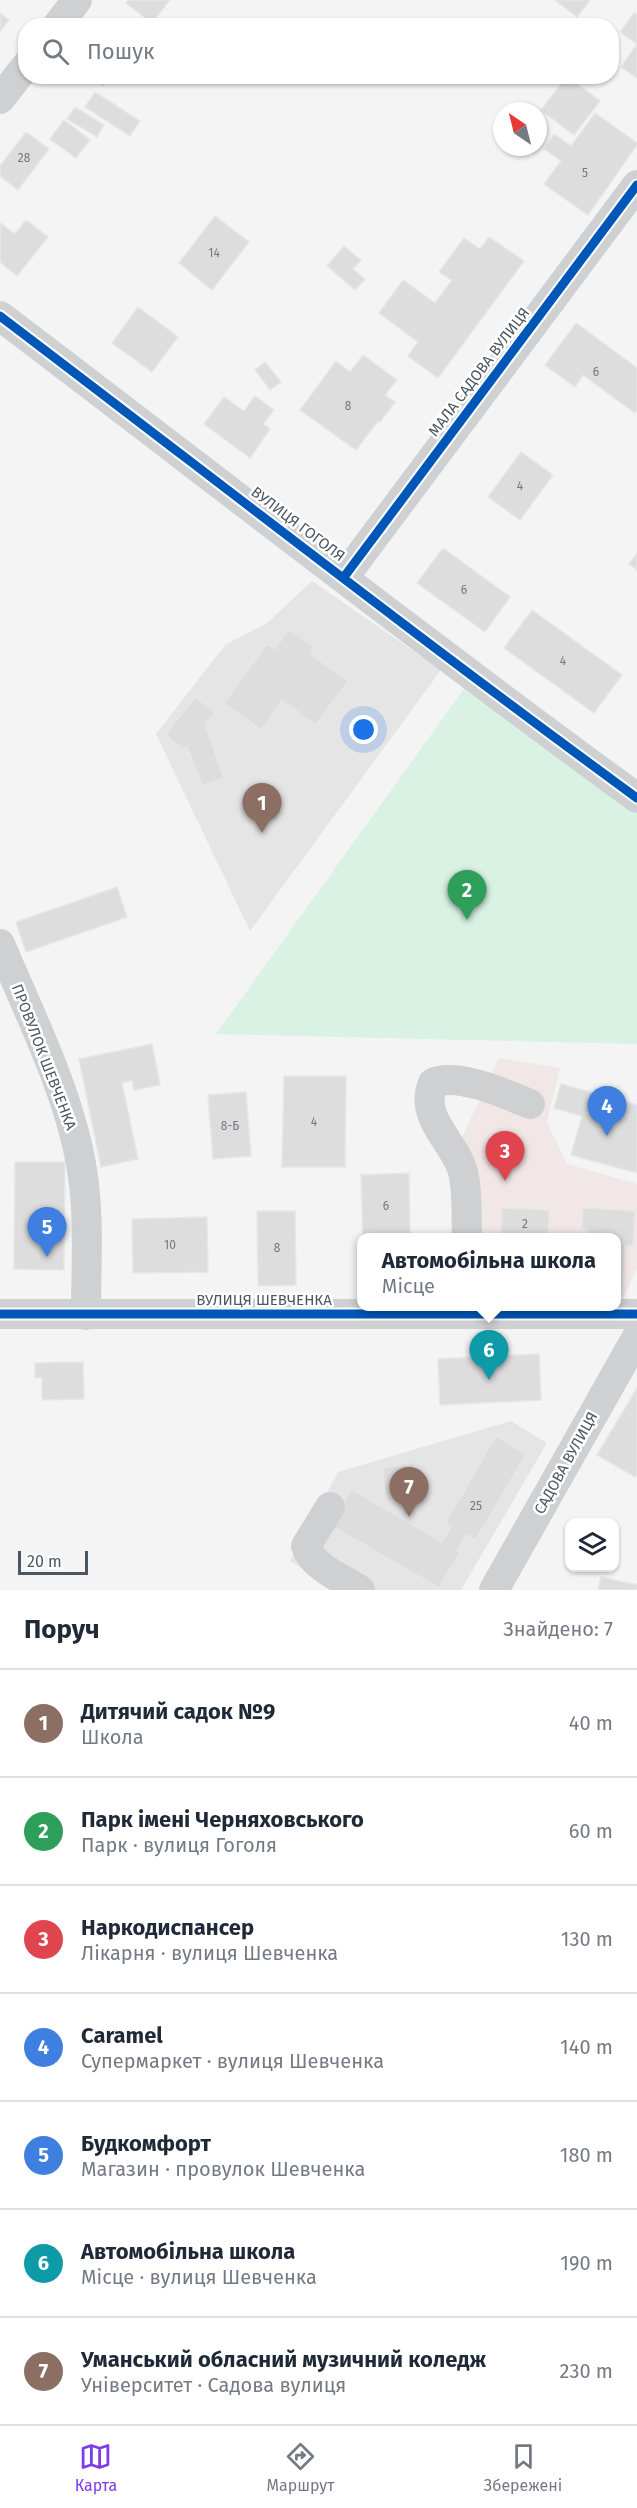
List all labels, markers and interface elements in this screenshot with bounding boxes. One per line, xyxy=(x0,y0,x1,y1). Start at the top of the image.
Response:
search box xyxy=(18,18,619,84)
icon: search xyxy=(39,35,72,68)
text: Пошук xyxy=(87,38,154,65)
north arrow xyxy=(493,102,547,156)
house number: 28 xyxy=(18,151,31,165)
house number: 5 xyxy=(582,166,588,180)
house number: 14 xyxy=(208,246,220,260)
street label: МАЛА САДОВА ВУЛИЦЯ xyxy=(425,304,533,440)
house number: 6 xyxy=(593,365,599,379)
house number: 8 xyxy=(345,399,352,413)
house number: 4 xyxy=(517,479,524,493)
street label: ВУЛИЦЯ ГОГОЛЯ xyxy=(248,483,348,565)
house number: 6 xyxy=(461,583,467,597)
house number: 4 xyxy=(560,654,567,668)
your location xyxy=(349,715,378,744)
pin: 1 xyxy=(242,784,282,833)
pin: 2 xyxy=(448,870,486,920)
street label: ПРОВУЛОК ШЕВЧЕНКА xyxy=(8,982,80,1133)
pin: 4 xyxy=(588,1086,626,1136)
house number: 4 xyxy=(311,1115,318,1129)
house number: 8-Б xyxy=(221,1119,239,1133)
pin: 3 xyxy=(486,1132,524,1181)
house number: 6 xyxy=(383,1199,389,1213)
pin: 5 xyxy=(28,1208,66,1257)
house number: 2 xyxy=(522,1217,528,1231)
popup xyxy=(357,1233,621,1311)
house number: 10 xyxy=(164,1238,176,1252)
house number: 8 xyxy=(274,1241,281,1255)
text: Автомобільна школа xyxy=(382,1247,596,1274)
text: Місце xyxy=(382,1274,435,1298)
street label: ВУЛИЦЯ ШЕВЧЕНКА xyxy=(196,1291,332,1309)
pin: 6 xyxy=(470,1330,508,1380)
street label: САДОВА ВУЛИЦЯ xyxy=(531,1409,601,1517)
pin: 7 xyxy=(390,1468,428,1517)
house number: 25 xyxy=(470,1499,482,1513)
map controls xyxy=(565,1518,619,1572)
button: layers xyxy=(565,1518,619,1572)
scale bar xyxy=(18,1548,88,1576)
text: 20 m xyxy=(27,1552,62,1571)
text: Поруч xyxy=(24,1614,100,1645)
text: Знайдено: 7 xyxy=(503,1617,613,1641)
text: Дитячий садок №9 xyxy=(81,1698,275,1725)
text: 1 xyxy=(39,1711,48,1735)
text: 40 m xyxy=(569,1711,613,1735)
text: Школа xyxy=(81,1725,144,1749)
text: Парк імені Черняховського xyxy=(81,1806,364,1833)
text: 2 xyxy=(38,1819,49,1843)
text: 60 m xyxy=(569,1819,613,1843)
text: Парк · вулиця Гоголя xyxy=(81,1833,277,1857)
text: Наркодиспансер xyxy=(81,1914,254,1941)
text: 3 xyxy=(38,1927,49,1951)
text: 130 m xyxy=(561,1927,613,1951)
text: Лікарня · вулиця Шевченка xyxy=(81,1941,338,1965)
text: Caramel xyxy=(81,2022,163,2049)
text: 4 xyxy=(38,2035,49,2059)
text: 140 m xyxy=(560,2035,613,2059)
text: Супермаркет · вулиця Шевченка xyxy=(81,2049,384,2073)
text: Будкомфорт xyxy=(81,2130,211,2157)
text: 5 xyxy=(38,2143,49,2167)
text: 180 m xyxy=(560,2143,613,2167)
text: Магазин · провулок Шевченка xyxy=(81,2157,365,2181)
text: Автомобільна школа xyxy=(81,2238,295,2265)
text: 6 xyxy=(38,2251,49,2275)
text: 190 m xyxy=(560,2251,613,2275)
text: Місце · вулиця Шевченка xyxy=(81,2265,317,2289)
text: Уманський обласний музичний коледж xyxy=(81,2346,486,2373)
text: 7 xyxy=(39,2359,48,2383)
text: 230 m xyxy=(560,2359,613,2383)
text: Університет · Садова вулиця xyxy=(81,2373,346,2397)
tab: Карта xyxy=(75,2440,117,2495)
tab: Маршрут xyxy=(266,2440,334,2495)
tab: Збережені xyxy=(484,2440,562,2495)

